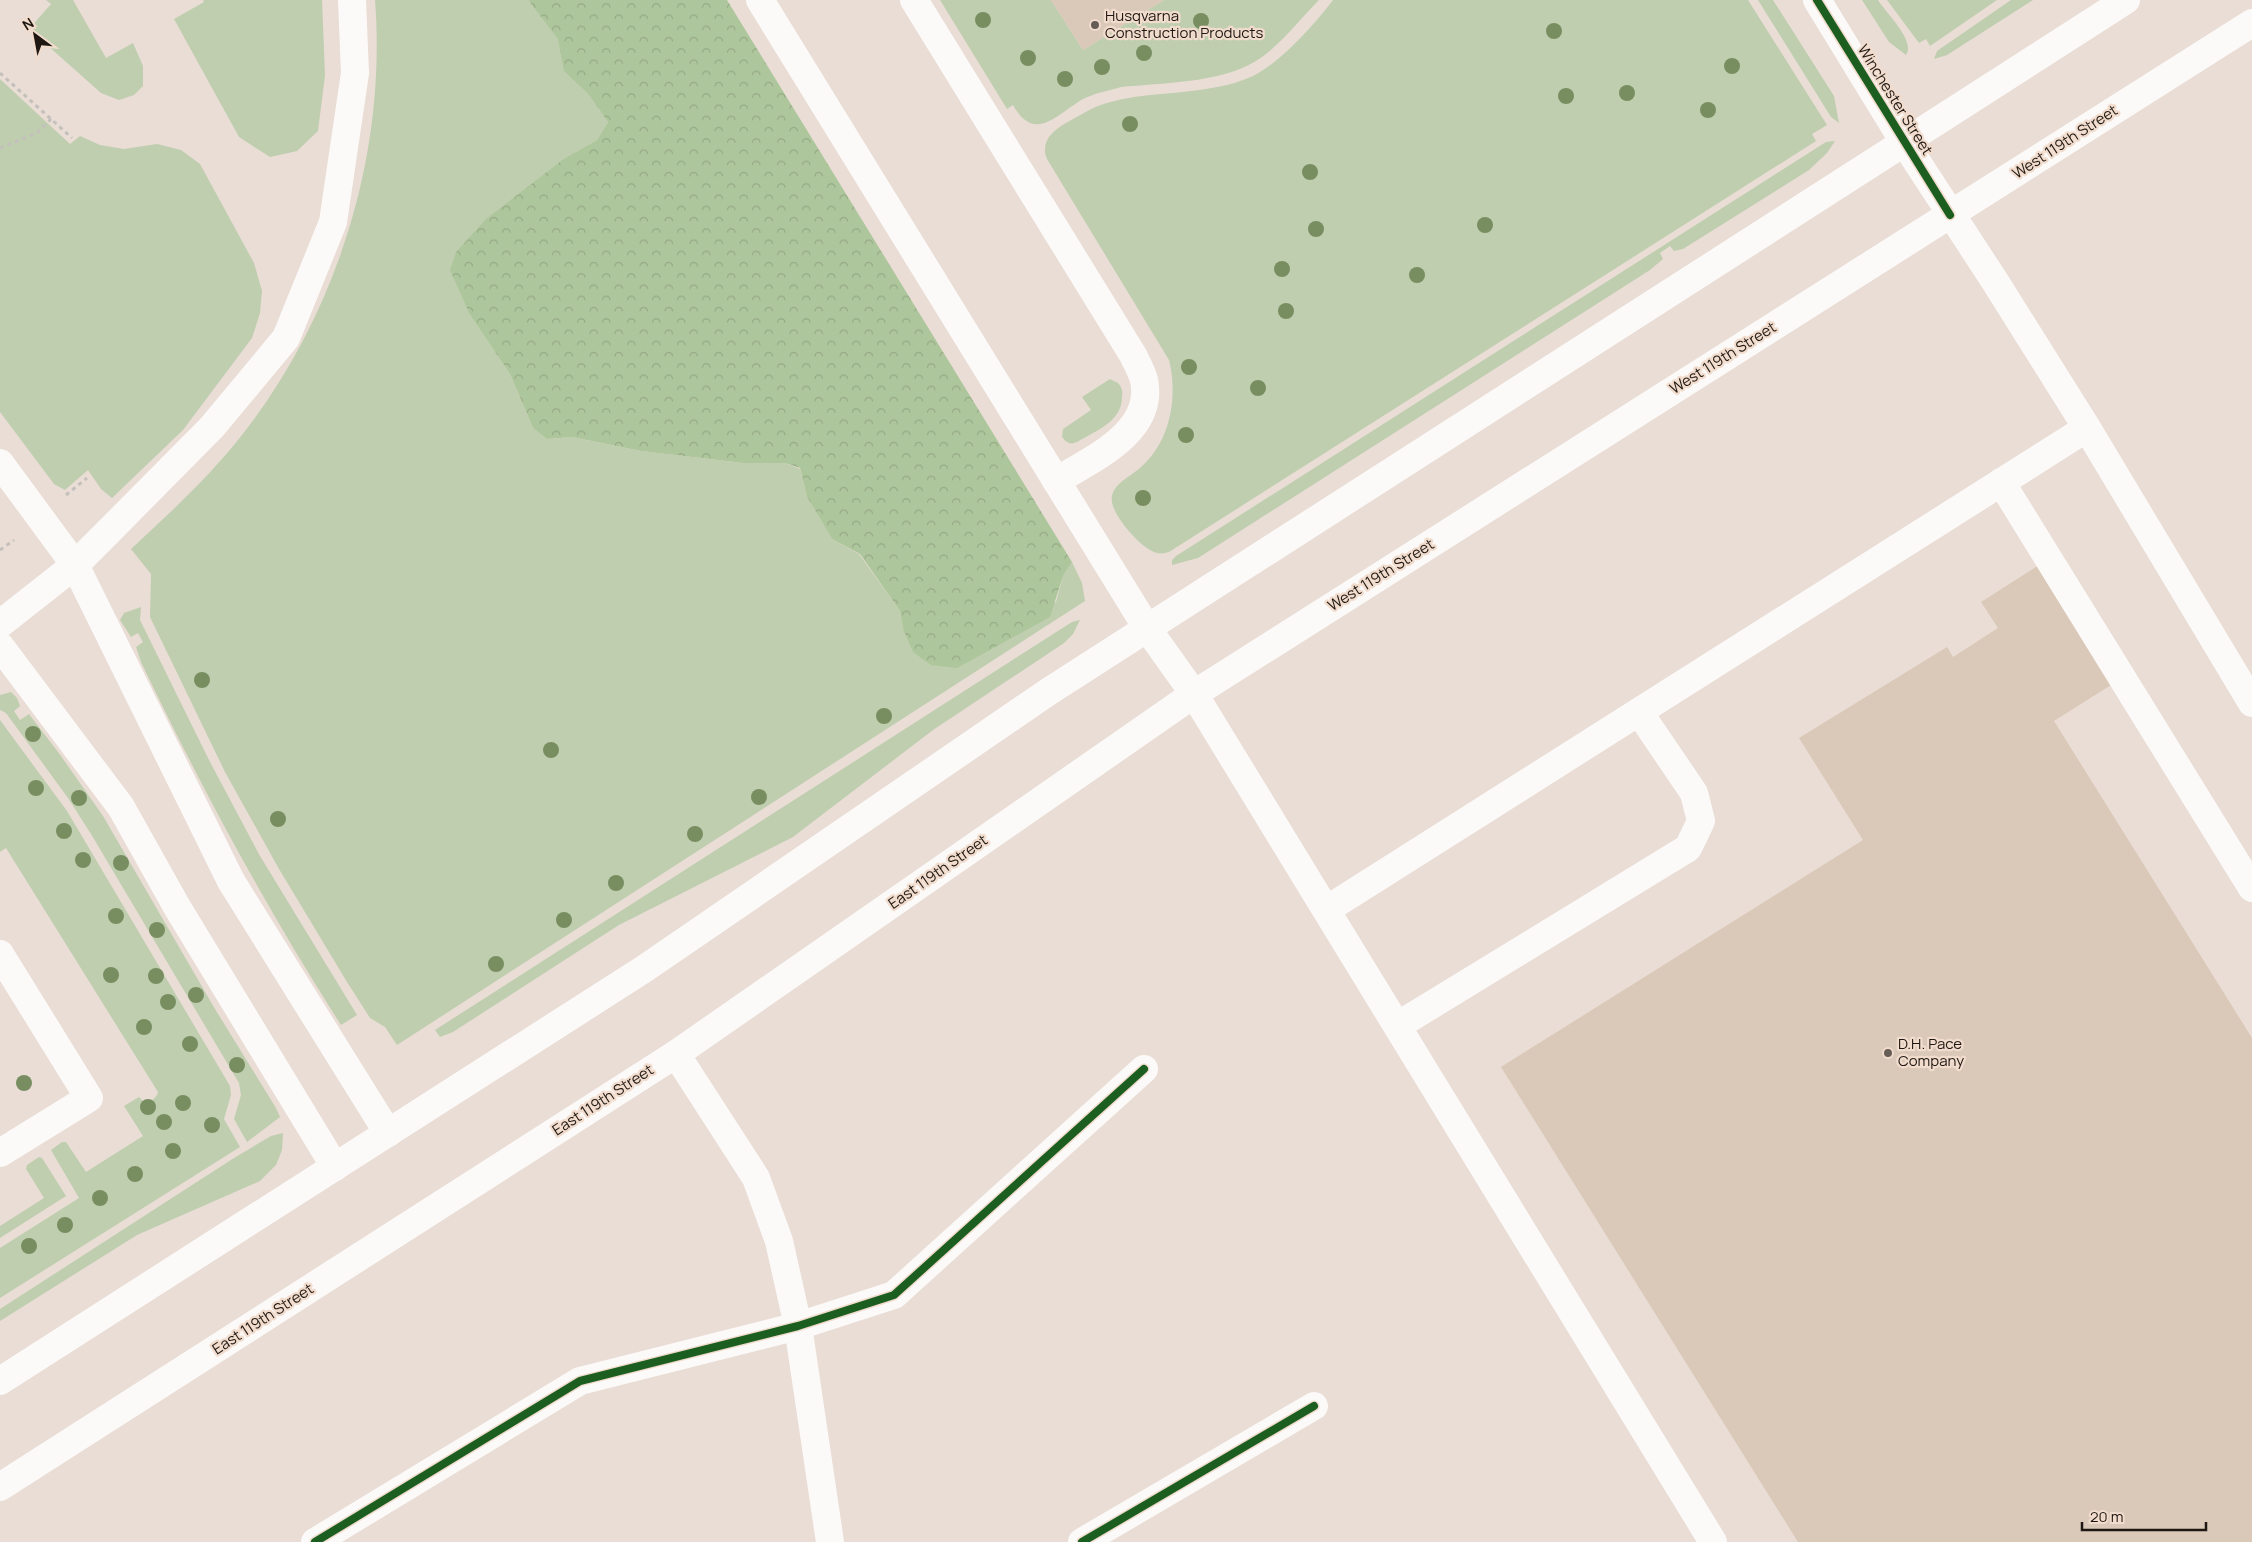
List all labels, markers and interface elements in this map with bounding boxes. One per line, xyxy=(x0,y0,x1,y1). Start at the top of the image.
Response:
place label: Husqvarna Construction Products xyxy=(1105,5,1264,43)
north arrow xyxy=(10,10,60,60)
text: N xyxy=(19,13,37,34)
marker: Husqvarna Construction Products xyxy=(1089,19,1101,31)
street label: Winchester Street xyxy=(1853,40,1938,159)
street label: West 119th Street xyxy=(2008,100,2122,184)
street label: West 119th Street xyxy=(1666,316,1780,399)
street label: West 119th Street xyxy=(1324,533,1438,616)
street label: East 119th Street xyxy=(884,830,992,914)
place label: D.H. Pace Company xyxy=(1898,1033,1964,1071)
marker: D.H. Pace Company xyxy=(1882,1047,1894,1059)
street label: East 119th Street xyxy=(548,1059,657,1140)
street label: East 119th Street xyxy=(208,1278,317,1359)
scale bar xyxy=(2082,1500,2206,1532)
text: 20 m xyxy=(2090,1506,2123,1527)

